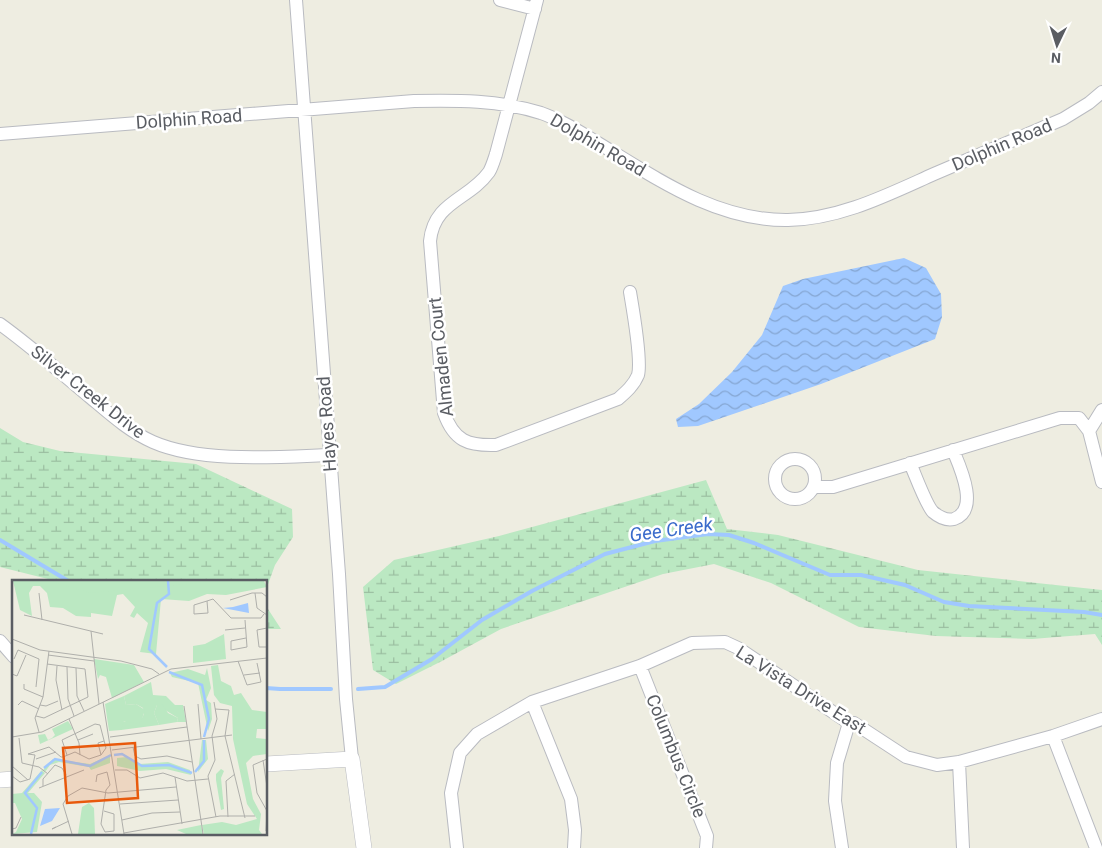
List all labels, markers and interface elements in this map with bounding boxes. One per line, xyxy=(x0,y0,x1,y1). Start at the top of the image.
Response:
north arrow xyxy=(1032,20,1082,70)
text: N xyxy=(1051,50,1062,66)
street label: Dolphin Road xyxy=(135,104,243,133)
street label: Dolphin Road xyxy=(547,109,650,180)
street label: Dolphin Road xyxy=(949,114,1055,175)
street label: Almaden Court xyxy=(424,296,457,418)
street label: Silver Creek Drive xyxy=(27,341,150,443)
street label: Hayes Road xyxy=(313,376,340,472)
water label: Gee Creek xyxy=(628,512,715,547)
inset map xyxy=(12,580,268,836)
street label: La Vista Drive East xyxy=(732,641,870,738)
street label: Columbus Circle xyxy=(642,691,711,821)

